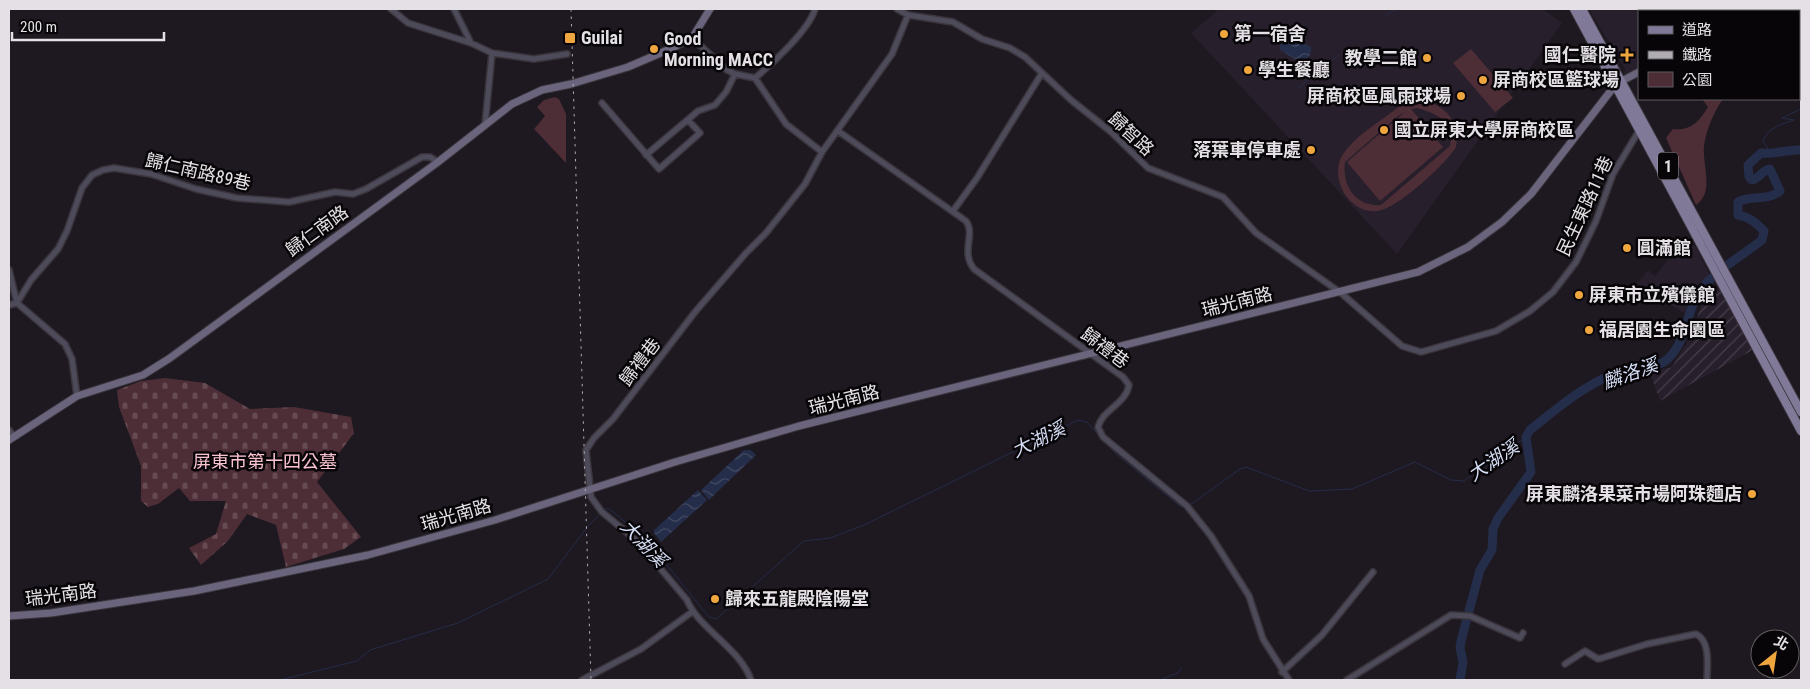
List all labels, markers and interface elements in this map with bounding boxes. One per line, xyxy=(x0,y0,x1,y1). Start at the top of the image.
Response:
scale bar xyxy=(12,10,165,42)
legend xyxy=(1638,10,1800,100)
text: 200 m xyxy=(20,18,57,36)
text: 道路 xyxy=(1682,21,1712,39)
place label: 第一宿舍 xyxy=(1234,23,1306,44)
place label: Guilai xyxy=(581,27,622,48)
place label: Good Morning MACC xyxy=(664,28,773,70)
marker: 第一宿舍 xyxy=(1218,28,1230,40)
marker: Guilai xyxy=(563,31,577,45)
marker: Good Morning MACC xyxy=(648,43,660,55)
place label: 國仁醫院 xyxy=(1544,44,1616,65)
text: 鐵路 xyxy=(1682,46,1712,64)
place label: 教學二館 xyxy=(1345,47,1417,68)
marker: 國仁醫院 xyxy=(1620,48,1634,62)
marker: 教學二館 xyxy=(1421,52,1433,64)
place label: 學生餐廳 xyxy=(1258,59,1330,80)
marker: 學生餐廳 xyxy=(1242,64,1254,76)
place label: 屏商校區籃球場 xyxy=(1493,69,1619,90)
text: 公園 xyxy=(1682,71,1712,89)
marker: 屏商校區籃球場 xyxy=(1477,74,1489,86)
place label: 屏商校區風雨球場 xyxy=(1307,85,1451,106)
marker: 屏商校區風雨球場 xyxy=(1455,90,1467,102)
street label: 歸智路 xyxy=(1104,108,1158,160)
place label: 國立屏東大學屏商校區 xyxy=(1394,119,1574,140)
marker: 國立屏東大學屏商校區 xyxy=(1378,124,1390,136)
place label: 落葉車停車處 xyxy=(1193,139,1301,160)
marker: 落葉車停車處 xyxy=(1305,144,1317,156)
street label: 歸仁南路89巷 xyxy=(143,149,253,194)
street label: 民生東路11巷 xyxy=(1552,153,1617,259)
road number: 1 xyxy=(1658,153,1678,180)
street label: 歸仁南路 xyxy=(281,201,352,260)
place label: 圓滿館 xyxy=(1637,237,1691,258)
marker: 圓滿館 xyxy=(1621,242,1633,254)
street label: 瑞光南路 xyxy=(1199,283,1274,320)
place label: 屏東市立殯儀館 xyxy=(1589,284,1715,305)
marker: 屏東市立殯儀館 xyxy=(1573,289,1585,301)
place label: 福居園生命園區 xyxy=(1599,319,1725,340)
street label: 歸禮巷 xyxy=(1077,323,1133,372)
marker: 福居園生命園區 xyxy=(1583,324,1595,336)
street label: 歸禮巷 xyxy=(615,334,664,390)
water label: 麟洛溪 xyxy=(1599,352,1664,394)
street label: 瑞光南路 xyxy=(806,381,881,418)
water label: 大湖溪 xyxy=(1008,415,1072,462)
water label: 大湖溪 xyxy=(1463,433,1526,486)
park label: 屏東市第十四公墓 xyxy=(193,451,337,472)
place label: 屏東麟洛果菜市場阿珠麵店 xyxy=(1526,483,1742,504)
marker: 屏東麟洛果菜市場阿珠麵店 xyxy=(1746,488,1758,500)
street label: 瑞光南路 xyxy=(418,495,493,535)
water label: 大湖溪 xyxy=(616,515,674,574)
street label: 瑞光南路 xyxy=(24,580,98,609)
place label: 歸來五龍殿陰陽堂 xyxy=(725,588,869,609)
marker: 歸來五龍殿陰陽堂 xyxy=(709,593,721,605)
north arrow xyxy=(1750,629,1800,679)
text: 北 xyxy=(1771,632,1792,653)

